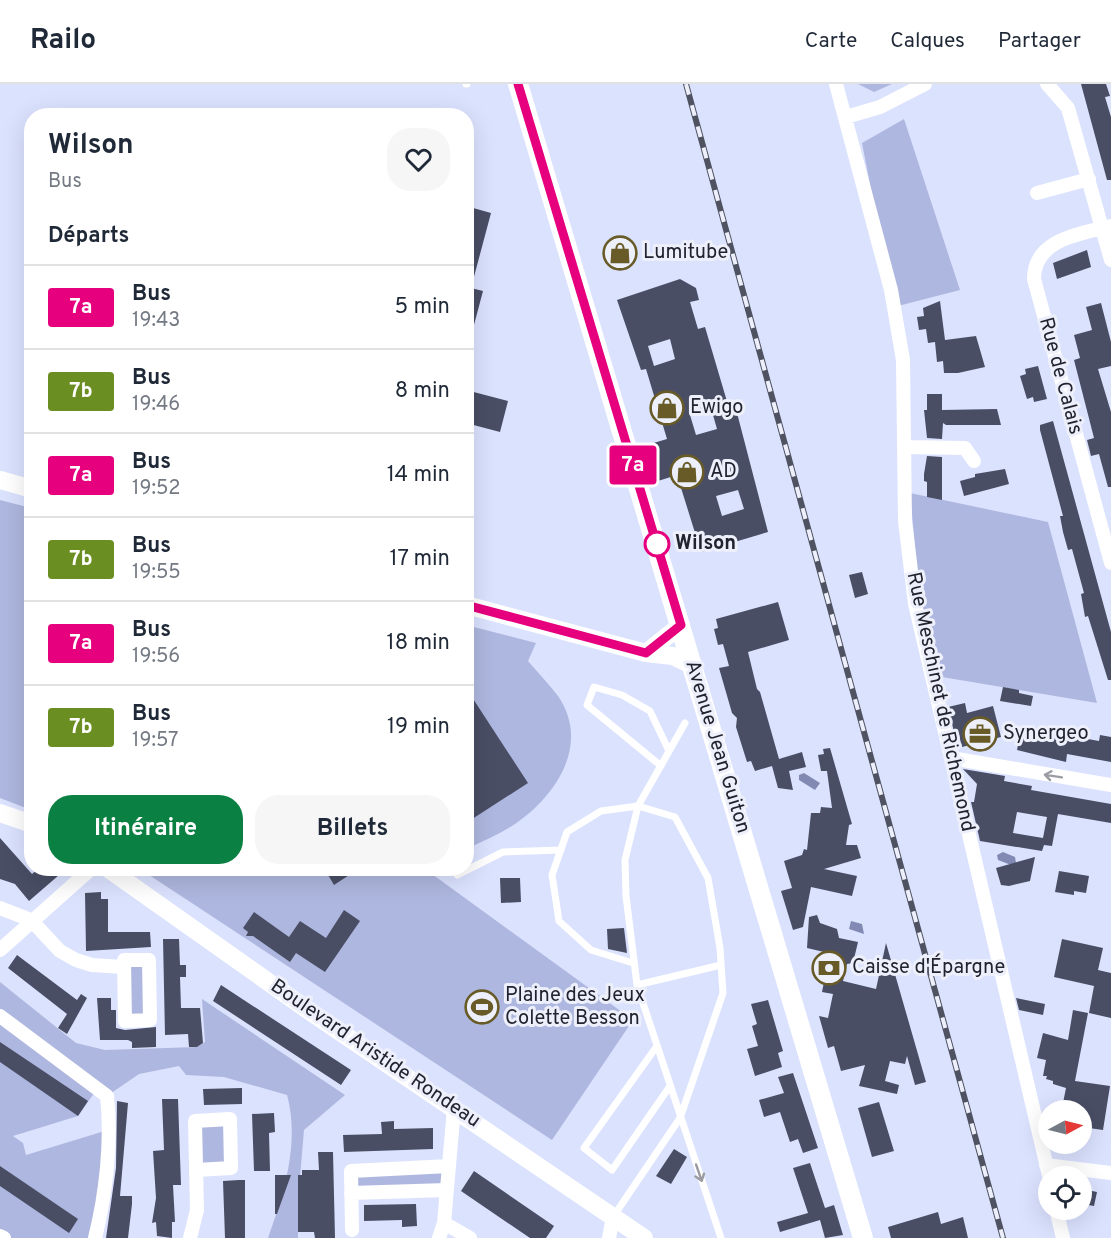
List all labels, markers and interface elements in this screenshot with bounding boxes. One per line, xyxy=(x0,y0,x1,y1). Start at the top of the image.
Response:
text: Railo xyxy=(30,23,96,59)
text: Carte xyxy=(805,28,857,55)
text: Calques xyxy=(890,28,965,55)
text: Partager xyxy=(998,28,1081,55)
text: Wilson xyxy=(48,128,134,164)
button: heart xyxy=(387,128,450,191)
text: Bus xyxy=(48,169,82,195)
text: Départs xyxy=(48,223,129,250)
shop icon: Lumitube xyxy=(602,235,638,271)
place label: Lumitube xyxy=(643,240,728,266)
text: Bus xyxy=(132,281,171,308)
text: 7a xyxy=(70,294,93,321)
text: 5 min xyxy=(395,294,450,321)
text: 19:43 xyxy=(132,308,180,334)
street label: Rue de Calais xyxy=(1032,315,1088,437)
text: Bus xyxy=(132,365,171,392)
text: 7b xyxy=(69,378,93,405)
text: 8 min xyxy=(395,378,450,405)
shop icon: Ewigo xyxy=(649,390,685,426)
text: 19:46 xyxy=(132,392,180,418)
place label: Ewigo xyxy=(690,395,743,421)
line badge: 7a xyxy=(606,446,660,484)
text: Bus xyxy=(132,449,171,476)
text: 7a xyxy=(622,452,645,479)
shop icon: AD xyxy=(669,454,705,490)
place label: AD xyxy=(710,459,737,485)
text: 7a xyxy=(70,462,93,489)
text: 14 min xyxy=(387,462,450,489)
text: 19:52 xyxy=(132,476,180,502)
marker: Wilson xyxy=(644,531,670,557)
place label: Wilson xyxy=(675,531,736,557)
text: Bus xyxy=(132,533,171,560)
text: 7b xyxy=(69,546,93,573)
text: 17 min xyxy=(390,546,450,573)
text: 19:55 xyxy=(132,560,181,586)
street label: Rue Meschinet de Richemond xyxy=(900,570,980,834)
text: Bus xyxy=(132,617,171,644)
text: 7a xyxy=(70,630,93,657)
text: 18 min xyxy=(387,630,450,657)
text: 19:56 xyxy=(132,644,180,670)
street label: Avenue Jean Guiton xyxy=(678,657,756,837)
text: Bus xyxy=(132,701,171,728)
text: 7b xyxy=(69,714,93,741)
text: 19 min xyxy=(387,714,450,741)
office icon: Synergeo xyxy=(962,716,998,752)
place label: Synergeo xyxy=(1003,721,1089,747)
text: 19:57 xyxy=(132,728,179,754)
one-way arrow xyxy=(1044,770,1064,781)
button: Itinéraire xyxy=(48,795,243,864)
button: Billets xyxy=(255,795,450,864)
bank icon: Caisse d'Épargne xyxy=(811,950,847,986)
place label: Caisse d'Épargne xyxy=(852,953,1005,981)
street label: Boulevard Aristide Rondeau xyxy=(265,974,485,1134)
place label: Plaine des Jeux Colette Besson xyxy=(505,983,645,1032)
sports icon: Plaine des Jeux Colette Besson xyxy=(464,989,500,1025)
north arrow xyxy=(1038,1100,1092,1154)
map controls xyxy=(1038,1100,1092,1220)
one-way arrow xyxy=(694,1163,705,1182)
button: locate xyxy=(1038,1166,1092,1220)

